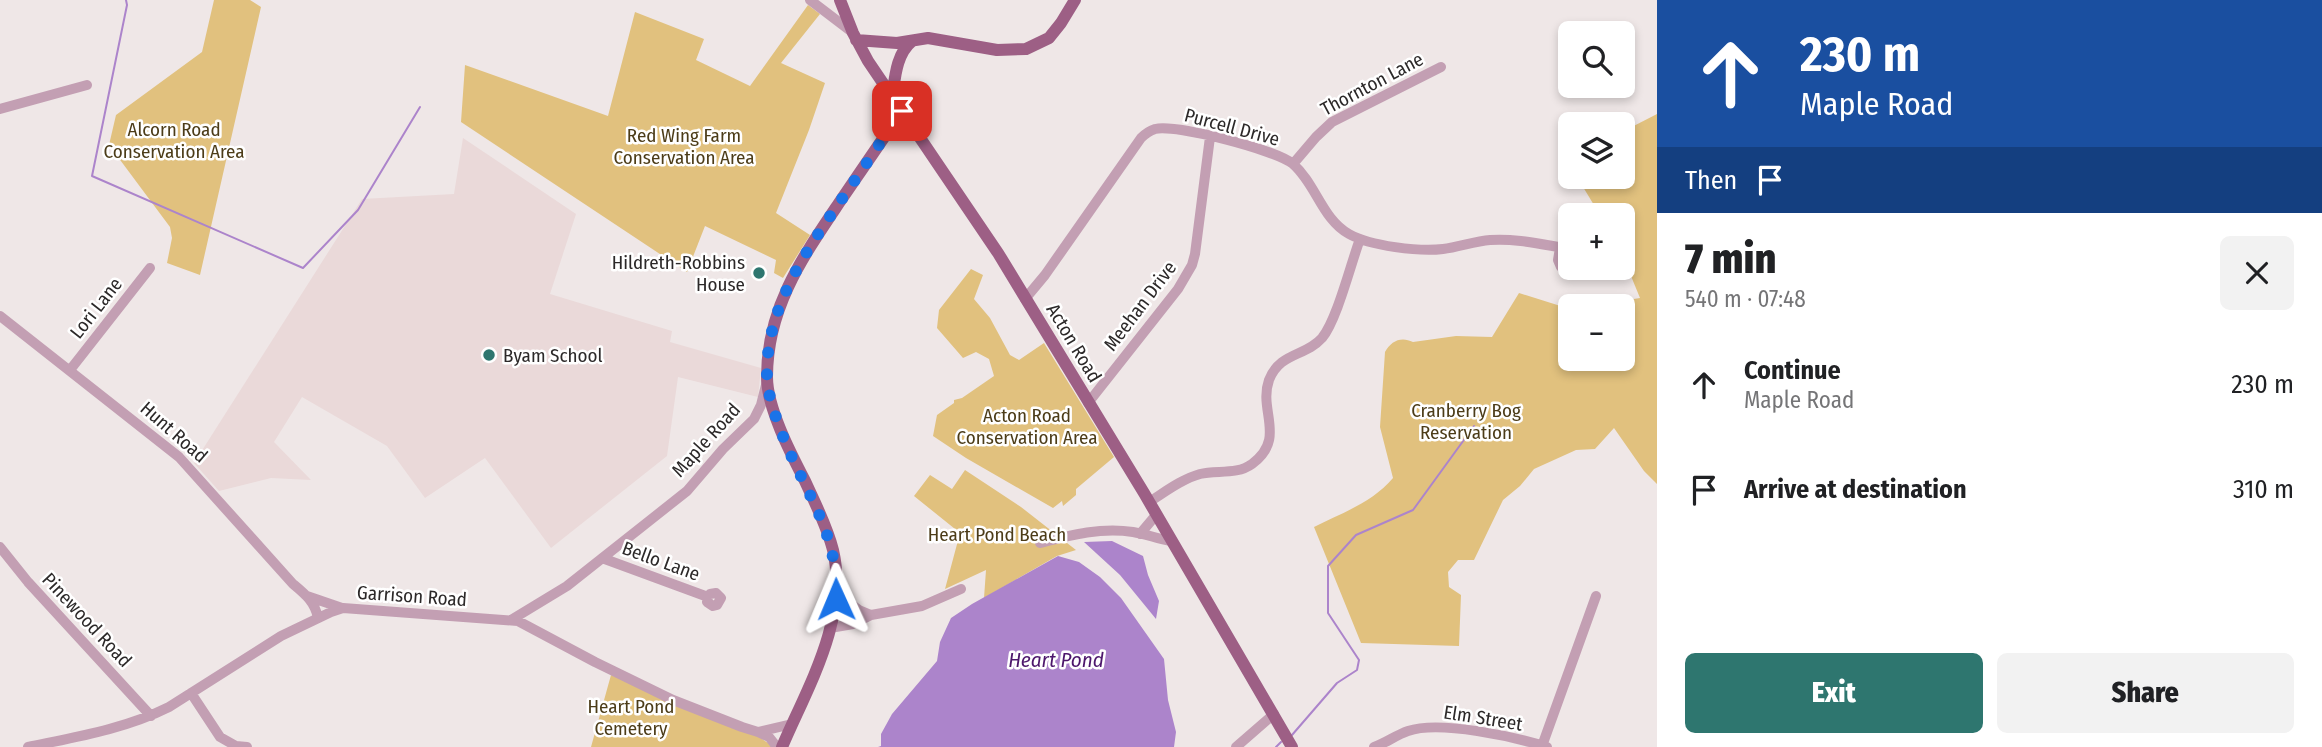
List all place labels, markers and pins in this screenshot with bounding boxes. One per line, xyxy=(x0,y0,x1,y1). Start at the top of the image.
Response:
pin xyxy=(872,81,932,141)
place label: Hildreth-Robbins House xyxy=(612,251,745,296)
marker: Hildreth-Robbins House xyxy=(751,265,767,281)
place label: Byam School xyxy=(503,344,603,367)
marker: Byam School xyxy=(481,347,497,363)

